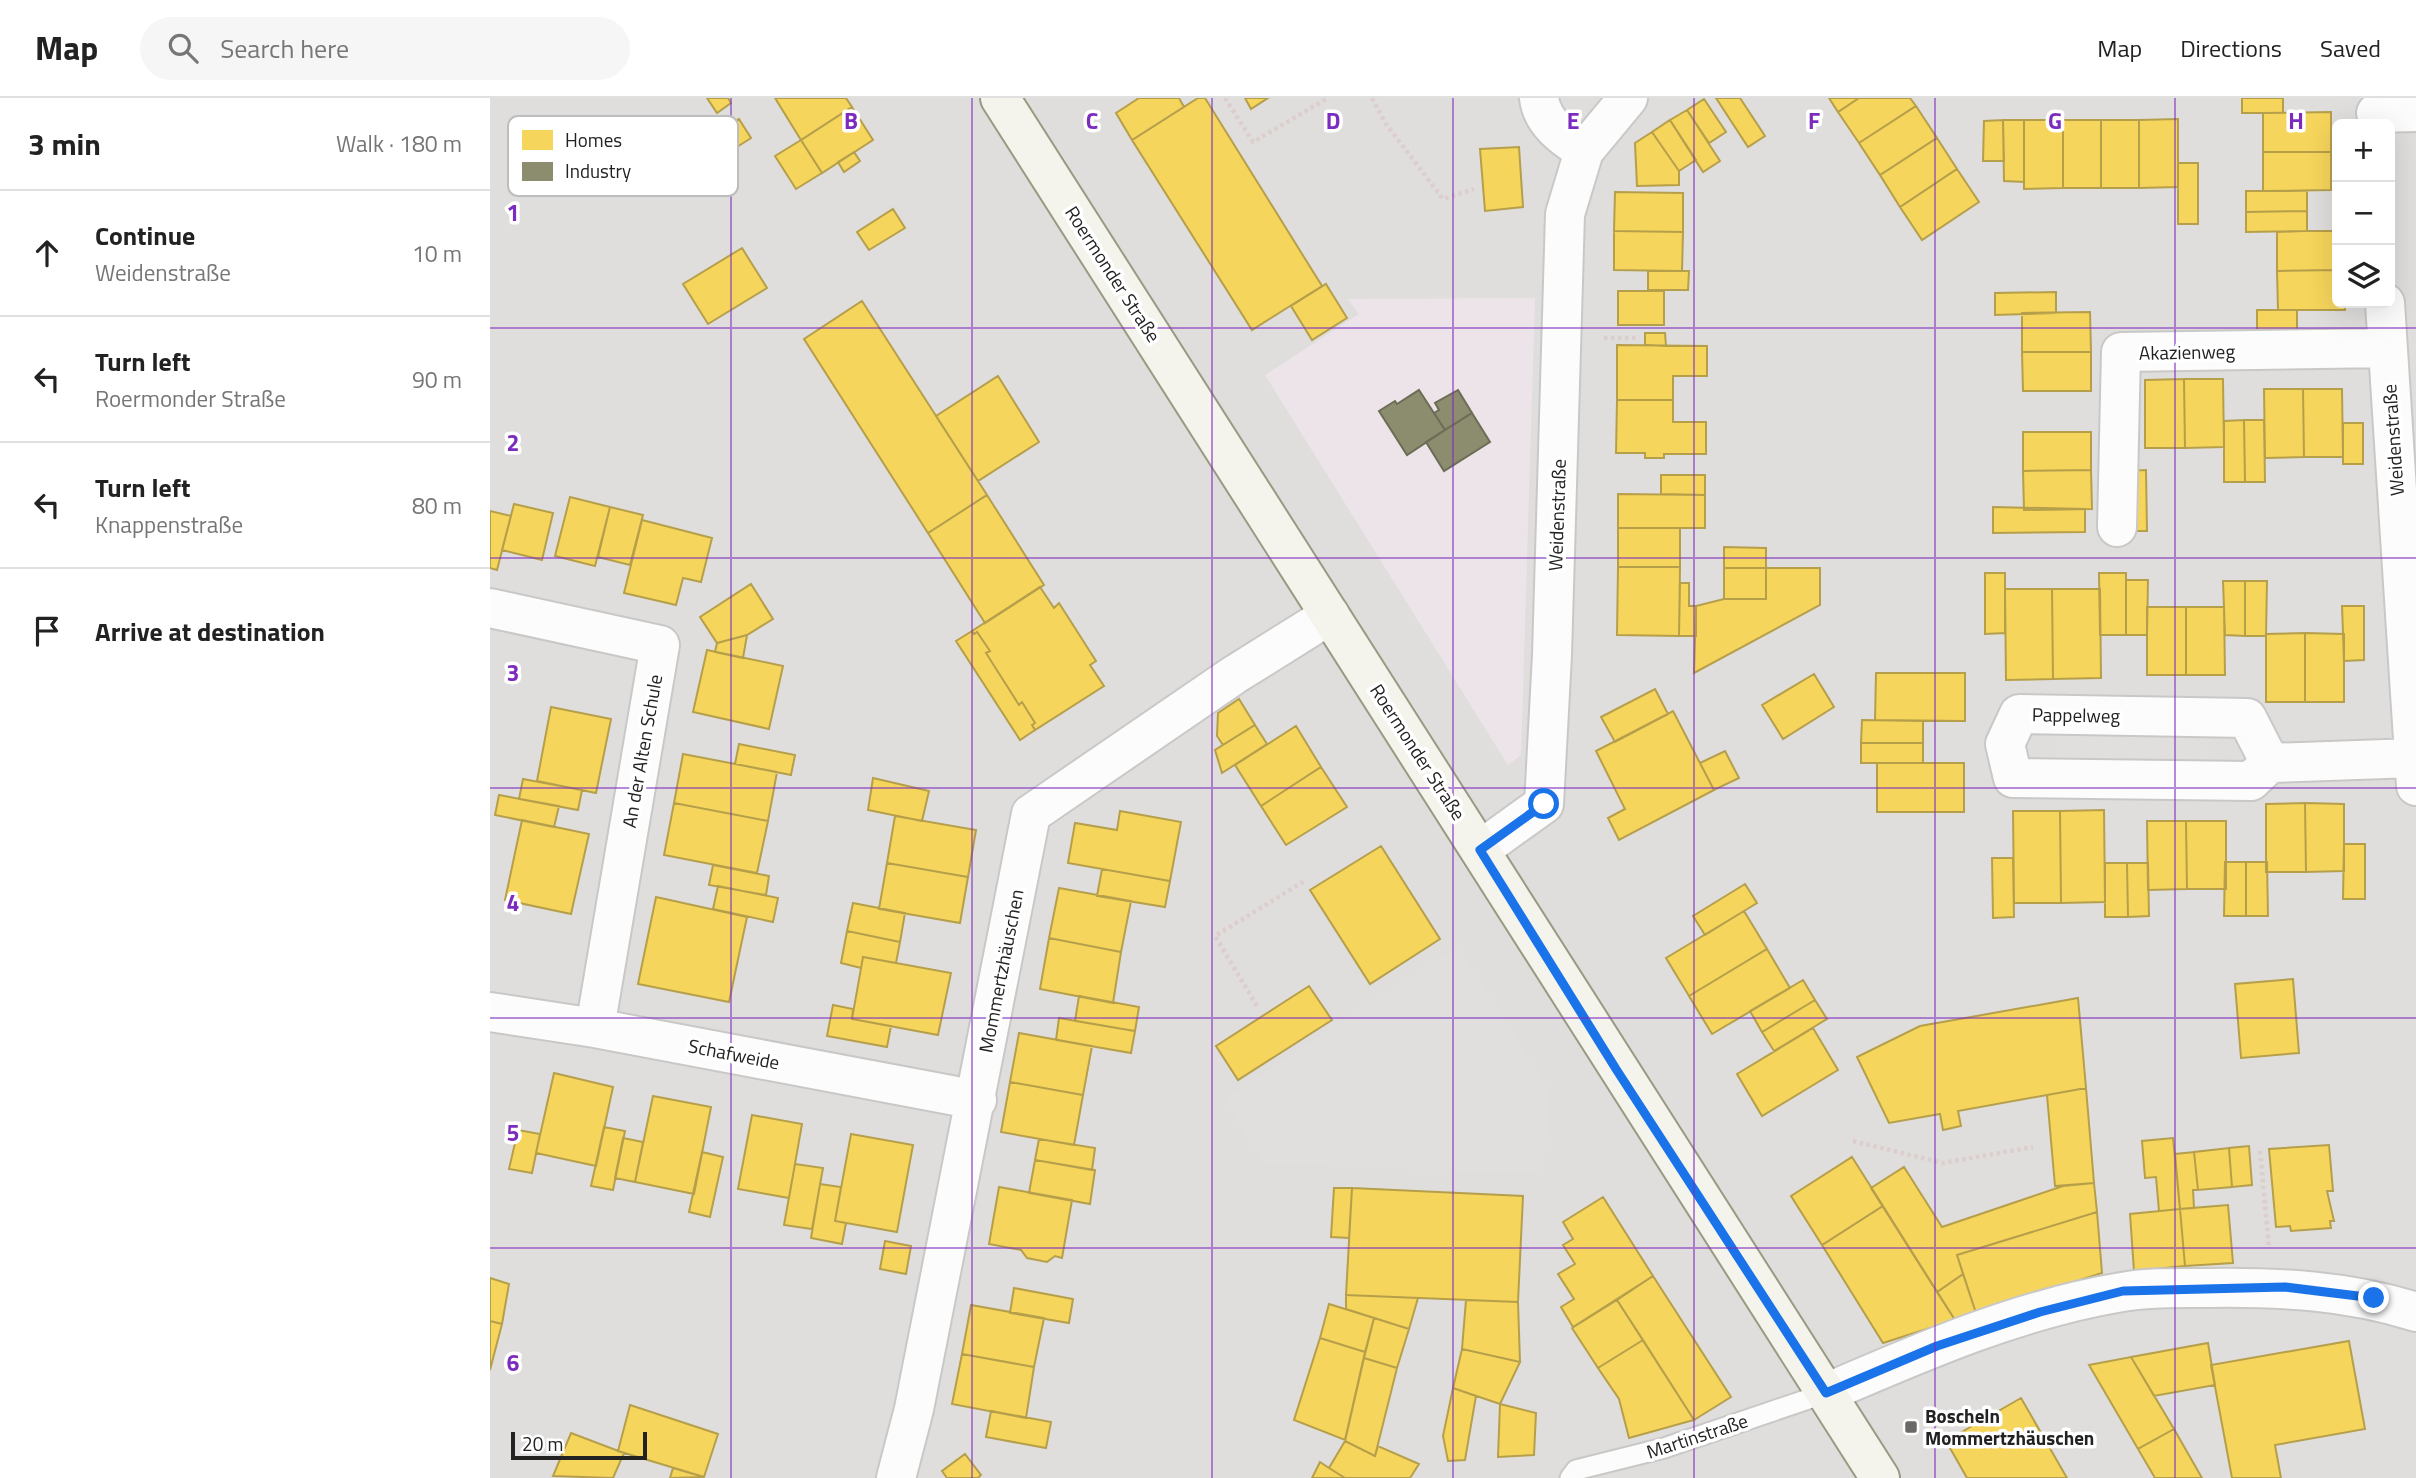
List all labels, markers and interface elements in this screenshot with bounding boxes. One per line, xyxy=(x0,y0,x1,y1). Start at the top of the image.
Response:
search box xyxy=(140,17,630,80)
text: Map xyxy=(35,23,98,73)
icon: search xyxy=(164,29,202,67)
text: Search here xyxy=(220,29,349,68)
text: Map xyxy=(2097,30,2142,66)
text: Directions xyxy=(2180,30,2282,66)
text: Saved xyxy=(2320,30,2381,66)
text: B xyxy=(844,103,858,138)
text: C xyxy=(1086,103,1098,138)
text: D xyxy=(1326,103,1340,138)
text: E xyxy=(1567,103,1579,138)
text: F xyxy=(1808,103,1820,138)
text: G xyxy=(2048,103,2062,138)
text: H xyxy=(2288,103,2304,138)
legend xyxy=(508,116,738,196)
map controls xyxy=(2332,119,2395,308)
button: + xyxy=(2332,119,2395,182)
text: 3 min xyxy=(28,121,101,167)
text: Homes xyxy=(565,125,622,154)
text: Walk · 180 m xyxy=(336,126,462,161)
text: Industry xyxy=(565,156,631,185)
button: − xyxy=(2332,182,2395,245)
text: 1 xyxy=(507,195,519,230)
street label: Roermonder Straße xyxy=(1058,200,1169,348)
text: Continue xyxy=(95,216,195,255)
icon: ahead xyxy=(28,234,66,272)
text: 10 m xyxy=(412,236,462,271)
button: layers xyxy=(2332,245,2395,308)
text: Weidenstraße xyxy=(95,255,231,290)
street label: Akazienweg xyxy=(2139,336,2236,367)
text: Turn left xyxy=(95,342,190,381)
icon: left xyxy=(28,360,66,398)
text: 90 m xyxy=(412,362,462,397)
text: Roermonder Straße xyxy=(95,381,286,416)
street label: Weidenstraße xyxy=(2374,383,2411,497)
text: 2 xyxy=(507,425,519,460)
street label: Weidenstraße xyxy=(1540,458,1573,572)
text: Turn left xyxy=(95,468,190,507)
icon: left xyxy=(28,486,66,524)
text: 80 m xyxy=(412,488,462,523)
text: Knappenstraße xyxy=(95,507,243,542)
icon: arrive xyxy=(28,612,66,650)
text: Arrive at destination xyxy=(95,612,325,651)
text: 3 xyxy=(507,655,519,690)
street label: An der Alten Schule xyxy=(614,672,669,830)
street label: Roermonder Straße xyxy=(1363,678,1474,826)
street label: Pappelweg xyxy=(2032,699,2121,730)
route start xyxy=(1528,788,1559,819)
text: 4 xyxy=(507,885,519,920)
street label: Mommertzhäuschen xyxy=(970,887,1031,1055)
street label: Schafweide xyxy=(686,1030,782,1077)
text: 5 xyxy=(507,1115,519,1150)
route end xyxy=(2358,1282,2389,1313)
text: 6 xyxy=(507,1345,520,1380)
place label: Boscheln Mommertzhäuschen xyxy=(1925,1401,2094,1452)
street label: Martinstraße xyxy=(1642,1405,1751,1466)
marker: Boscheln Mommertzhäuschen xyxy=(1903,1419,1919,1435)
scale bar xyxy=(511,1429,648,1461)
text: 20 m xyxy=(522,1429,563,1458)

